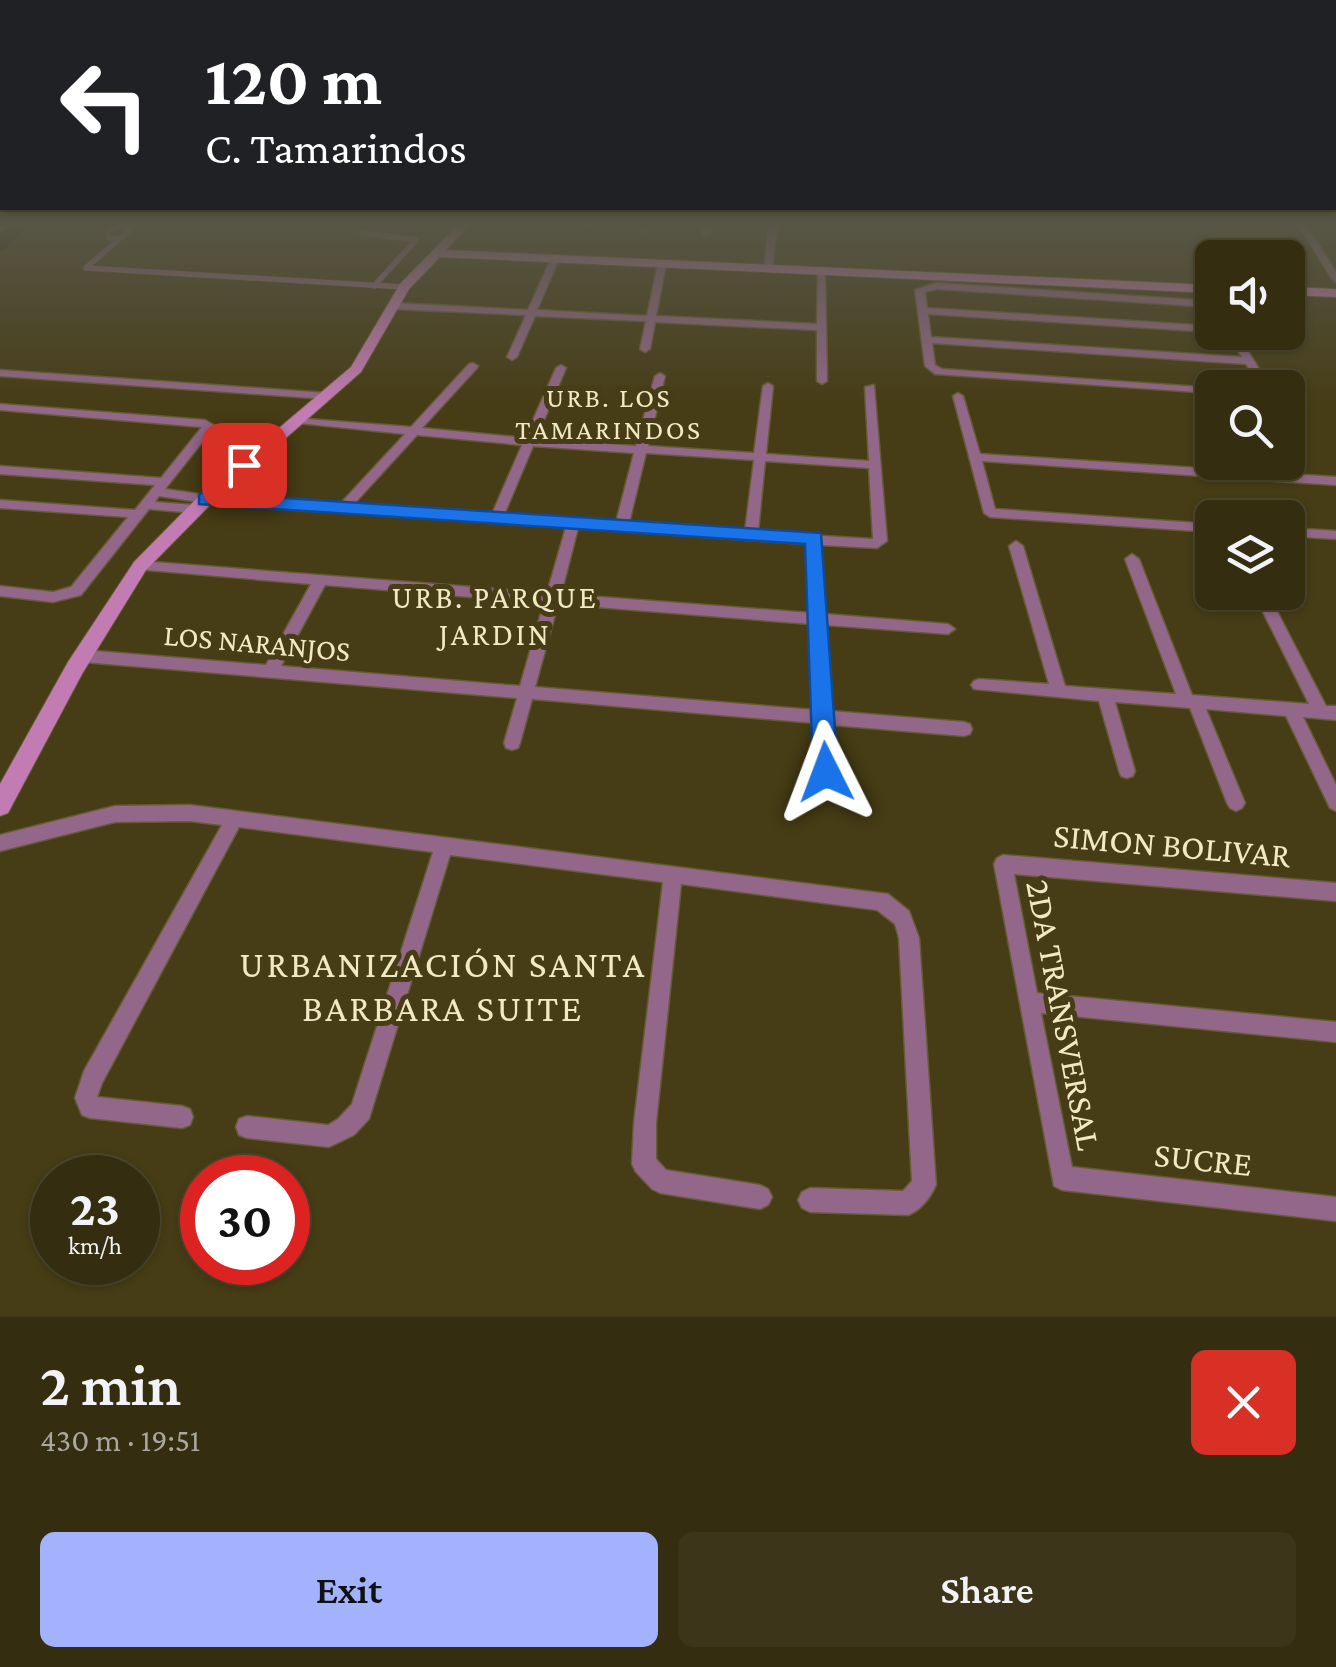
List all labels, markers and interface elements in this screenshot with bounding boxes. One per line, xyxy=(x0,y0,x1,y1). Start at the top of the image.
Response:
icon: left xyxy=(40,40,170,170)
text: 120 m xyxy=(205,41,382,119)
text: C. Tamarindos xyxy=(205,123,467,173)
map controls xyxy=(1195,240,1305,610)
button: sound xyxy=(1195,240,1305,350)
button: search xyxy=(1195,370,1305,480)
district label: URB. LOS TAMARINDOS xyxy=(515,382,703,445)
pin xyxy=(202,423,287,508)
icon: arrive xyxy=(217,438,272,493)
button: layers xyxy=(1195,500,1305,610)
district label: URB. PARQUE JARDIN xyxy=(392,579,598,652)
street label: LOS NARANJOS xyxy=(163,618,352,667)
position arrow xyxy=(774,720,878,824)
street label: SIMON BOLIVAR xyxy=(1052,816,1293,875)
street label: 2DA TRANSVERSAL xyxy=(1018,877,1109,1154)
district label: URBANIZACIÓN SANTA BARBARA SUITE xyxy=(239,943,647,1029)
street label: SUCRE xyxy=(1152,1135,1254,1184)
speed limit sign: 30 xyxy=(180,1155,310,1285)
text: 23 xyxy=(70,1180,120,1236)
text: km/h xyxy=(68,1232,122,1259)
button: close xyxy=(1191,1350,1296,1455)
text: 2 min xyxy=(40,1351,181,1418)
text: 430 m · 19:51 xyxy=(40,1422,200,1458)
button: Exit xyxy=(40,1532,658,1647)
button: Share xyxy=(678,1532,1296,1647)

